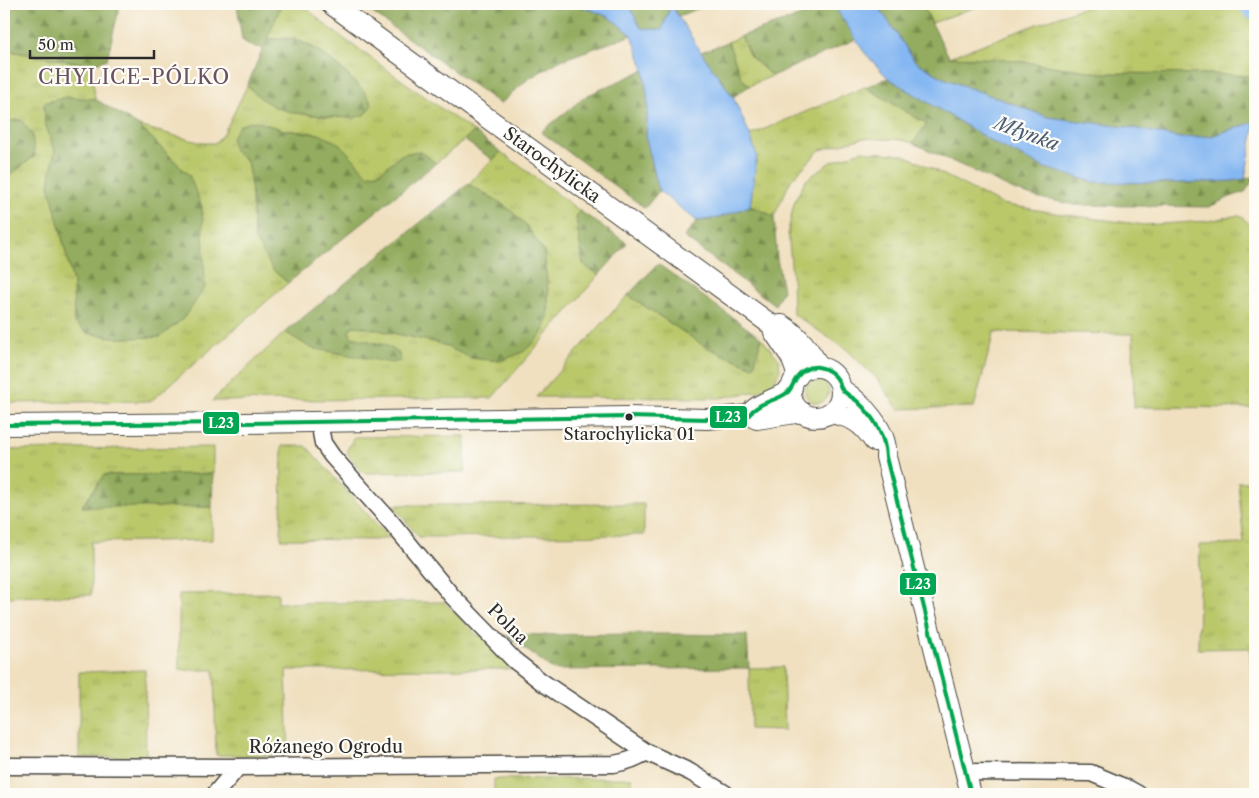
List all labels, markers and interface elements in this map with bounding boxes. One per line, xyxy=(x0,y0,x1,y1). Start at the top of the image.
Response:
scale bar xyxy=(30,28,154,60)
text: 50 m xyxy=(38,35,74,54)
district label: CHYLICE-PÓLKO xyxy=(38,64,230,89)
water label: Młynka xyxy=(990,111,1063,156)
street label: Starochylicka xyxy=(499,122,605,208)
line badge: L23 xyxy=(709,405,748,429)
text: L23 xyxy=(715,408,741,426)
line badge: L23 xyxy=(202,411,240,435)
marker: Starochylicka 01 xyxy=(624,412,634,422)
text: L23 xyxy=(208,414,234,432)
place label: Starochylicka 01 xyxy=(564,424,694,444)
line badge: L23 xyxy=(899,572,937,596)
text: L23 xyxy=(905,575,931,593)
street label: Polna xyxy=(483,599,533,649)
street label: Różanego Ogrodu xyxy=(249,736,403,758)

